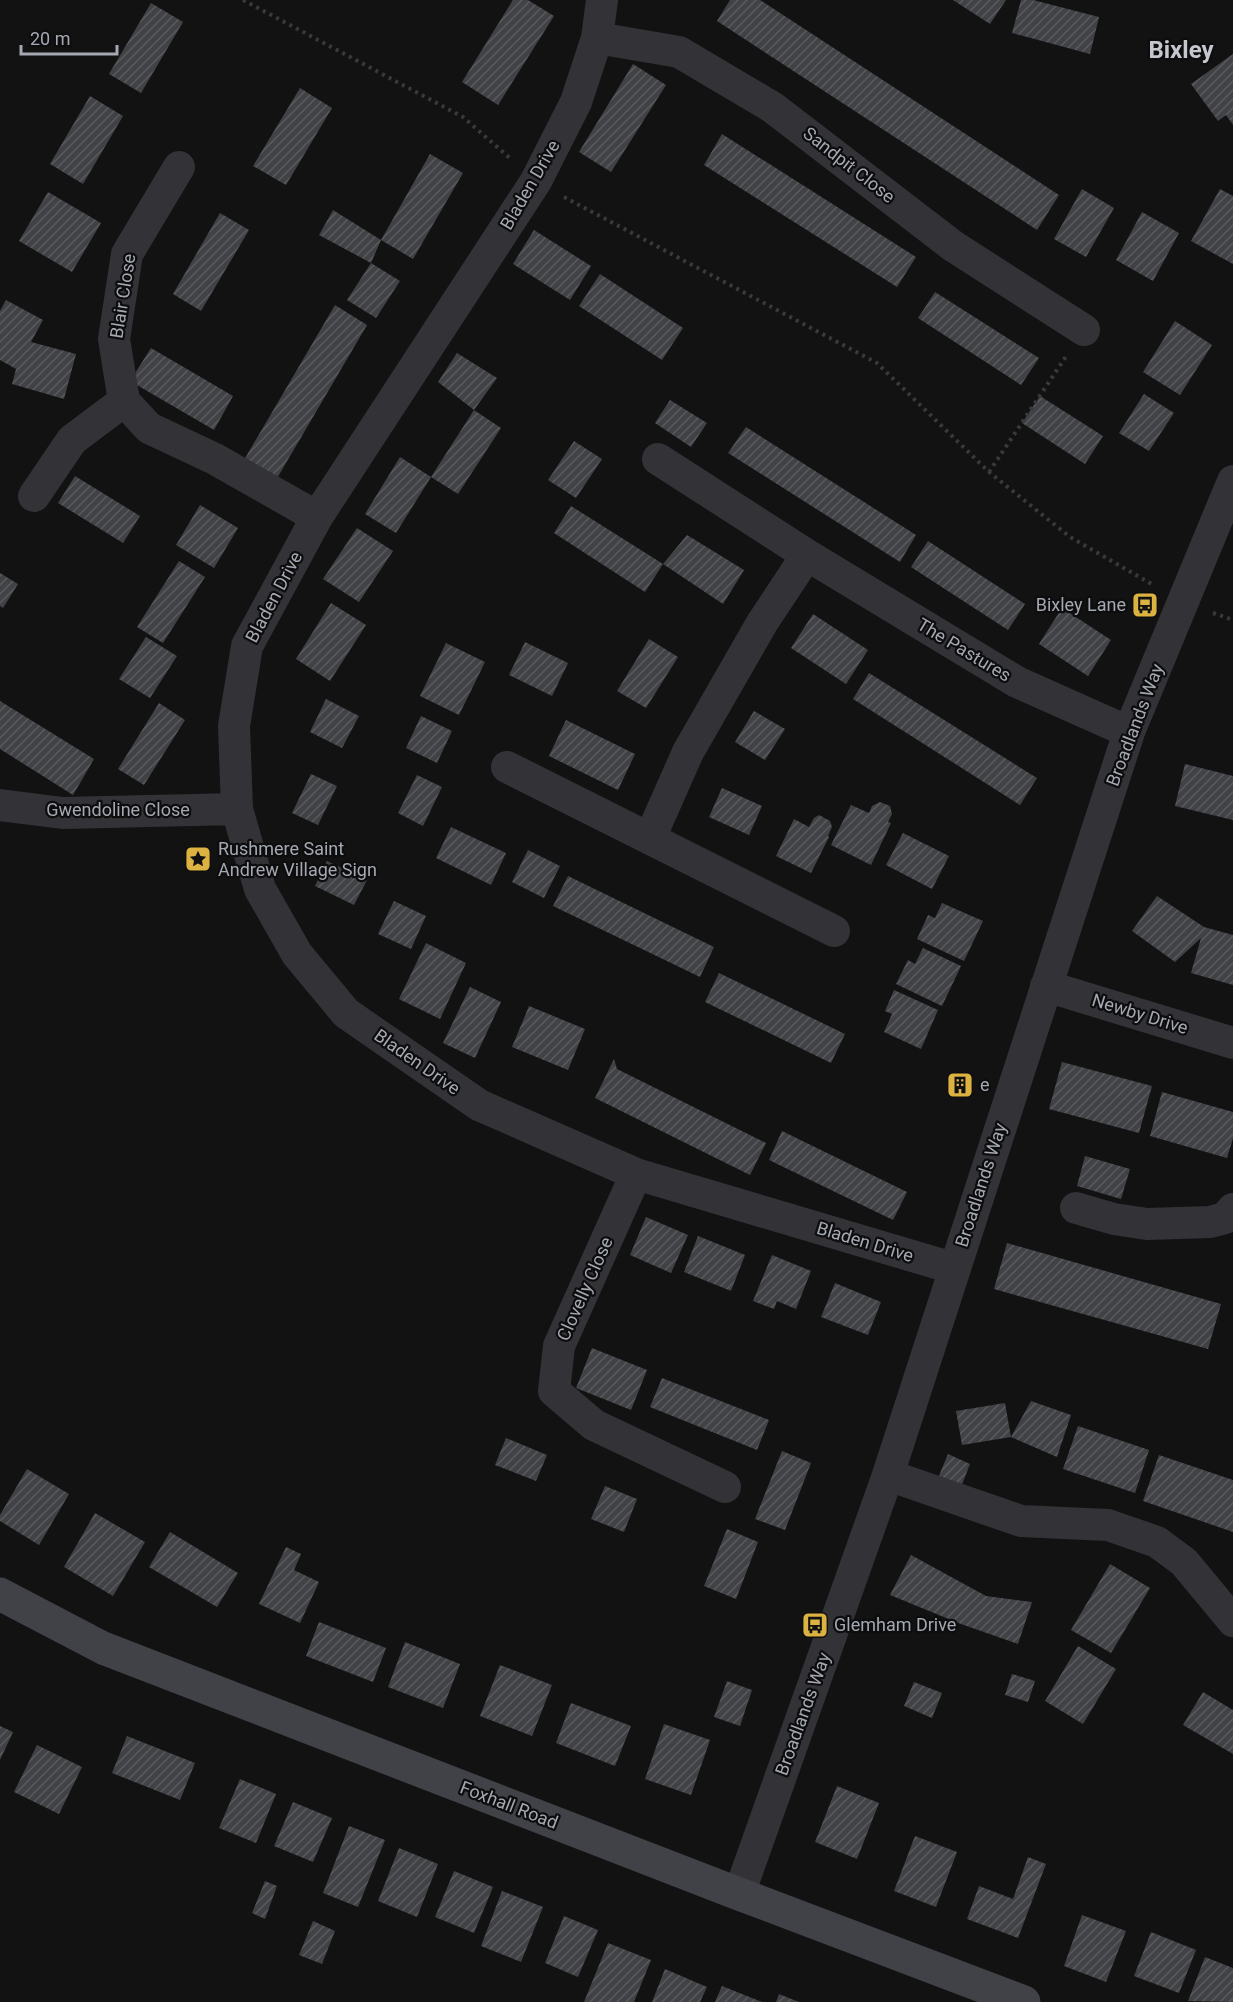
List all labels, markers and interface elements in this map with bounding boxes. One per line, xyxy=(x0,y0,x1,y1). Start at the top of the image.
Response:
scale bar xyxy=(21,18,117,56)
text: 20 m xyxy=(30,28,70,49)
district label: Bixley xyxy=(1148,36,1214,64)
street label: Sandpit Close xyxy=(799,122,899,207)
street label: Bladen Drive xyxy=(495,136,564,233)
street label: Blair Close xyxy=(105,252,140,340)
street label: Bladen Drive xyxy=(241,548,306,646)
bus stop icon: Bixley Lane xyxy=(1130,590,1160,620)
place label: Bixley Lane xyxy=(1036,594,1126,615)
street label: The Pastures xyxy=(914,613,1015,686)
street label: Broadlands Way xyxy=(1102,660,1168,789)
street label: Gwendoline Close xyxy=(46,799,190,820)
place label: Rushmere Saint Andrew Village Sign xyxy=(218,838,377,880)
place icon: Rushmere Saint Andrew Village Sign xyxy=(183,844,213,874)
street label: Newby Drive xyxy=(1090,989,1191,1038)
street label: Bladen Drive xyxy=(370,1024,464,1099)
building icon: e xyxy=(945,1070,975,1100)
place label: e xyxy=(980,1074,990,1095)
street label: Broadlands Way xyxy=(951,1120,1011,1250)
street label: Bladen Drive xyxy=(814,1217,916,1266)
street label: Clovelly Close xyxy=(552,1234,617,1344)
bus stop icon: Glemham Drive xyxy=(800,1610,830,1640)
place label: Glemham Drive xyxy=(834,1614,956,1635)
street label: Broadlands Way xyxy=(771,1649,835,1778)
street label: Foxhall Road xyxy=(457,1776,561,1833)

